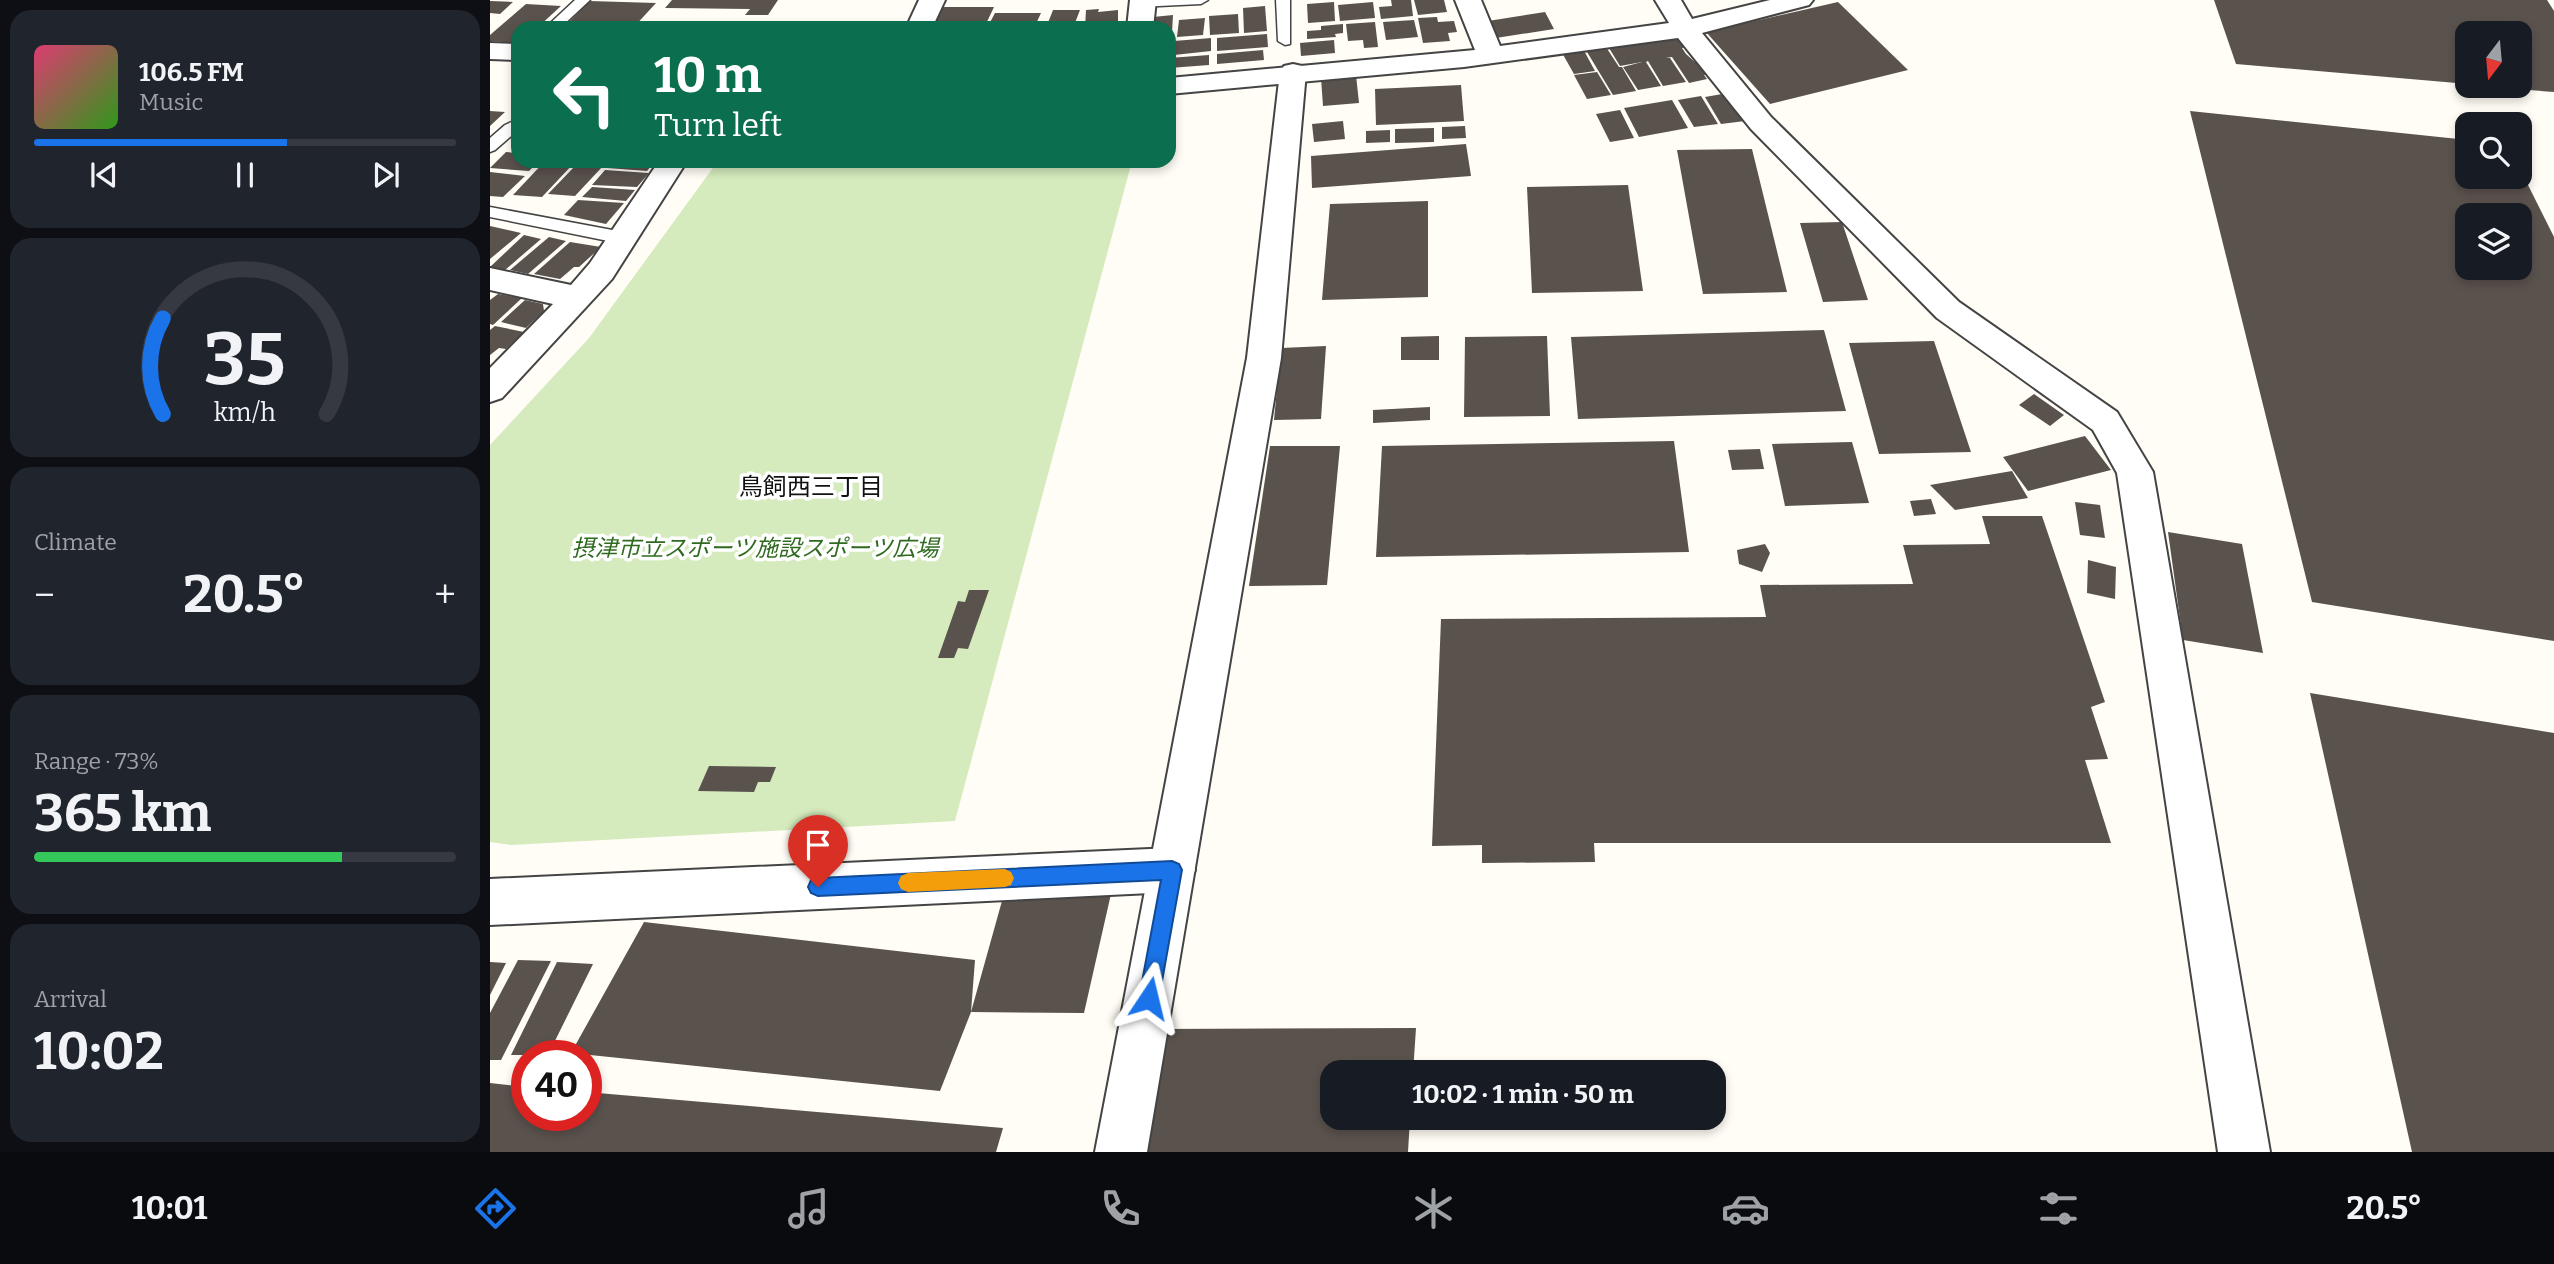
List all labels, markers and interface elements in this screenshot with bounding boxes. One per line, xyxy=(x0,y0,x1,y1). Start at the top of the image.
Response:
north arrow xyxy=(2455,21,2532,98)
map controls xyxy=(2455,21,2532,280)
text: 10 m xyxy=(654,46,762,105)
icon: left xyxy=(539,49,630,140)
text: 106.5 FM xyxy=(139,57,244,88)
text: Music xyxy=(139,88,203,116)
text: Turn left xyxy=(654,106,782,144)
button: search xyxy=(2455,112,2532,189)
icon: previous xyxy=(85,156,123,194)
icon: pause xyxy=(226,156,264,194)
icon: next xyxy=(367,156,405,194)
button: layers xyxy=(2455,203,2532,280)
text: 35 xyxy=(204,316,286,403)
text: km/h xyxy=(214,397,276,427)
district label: 鳥飼西三丁目 xyxy=(739,473,883,501)
text: Climate xyxy=(34,528,117,556)
park label: 摂津市立スポーツ施設スポーツ広場 xyxy=(571,534,942,562)
text: 20.5° xyxy=(183,563,306,626)
text: − xyxy=(34,572,55,618)
text: + xyxy=(434,572,456,618)
text: Range · 73% xyxy=(34,747,159,775)
text: 365 km xyxy=(34,782,211,845)
pin xyxy=(788,815,848,887)
icon: arrive xyxy=(799,826,837,864)
position arrow xyxy=(1112,961,1186,1035)
text: Arrival xyxy=(34,985,107,1013)
text: 10:02 xyxy=(34,1020,164,1083)
speed limit sign: 40 xyxy=(511,1040,602,1131)
text: 10:02 · 1 min · 50 m xyxy=(1412,1079,1634,1110)
icon: directions xyxy=(471,1184,520,1233)
icon: music xyxy=(784,1184,833,1233)
icon: phone xyxy=(1096,1184,1145,1233)
icon: climate xyxy=(1409,1184,1458,1233)
icon: car xyxy=(1721,1184,1770,1233)
icon: filters xyxy=(2034,1184,2083,1233)
text: 10:01 xyxy=(132,1189,207,1227)
text: 20.5° xyxy=(2346,1189,2422,1227)

